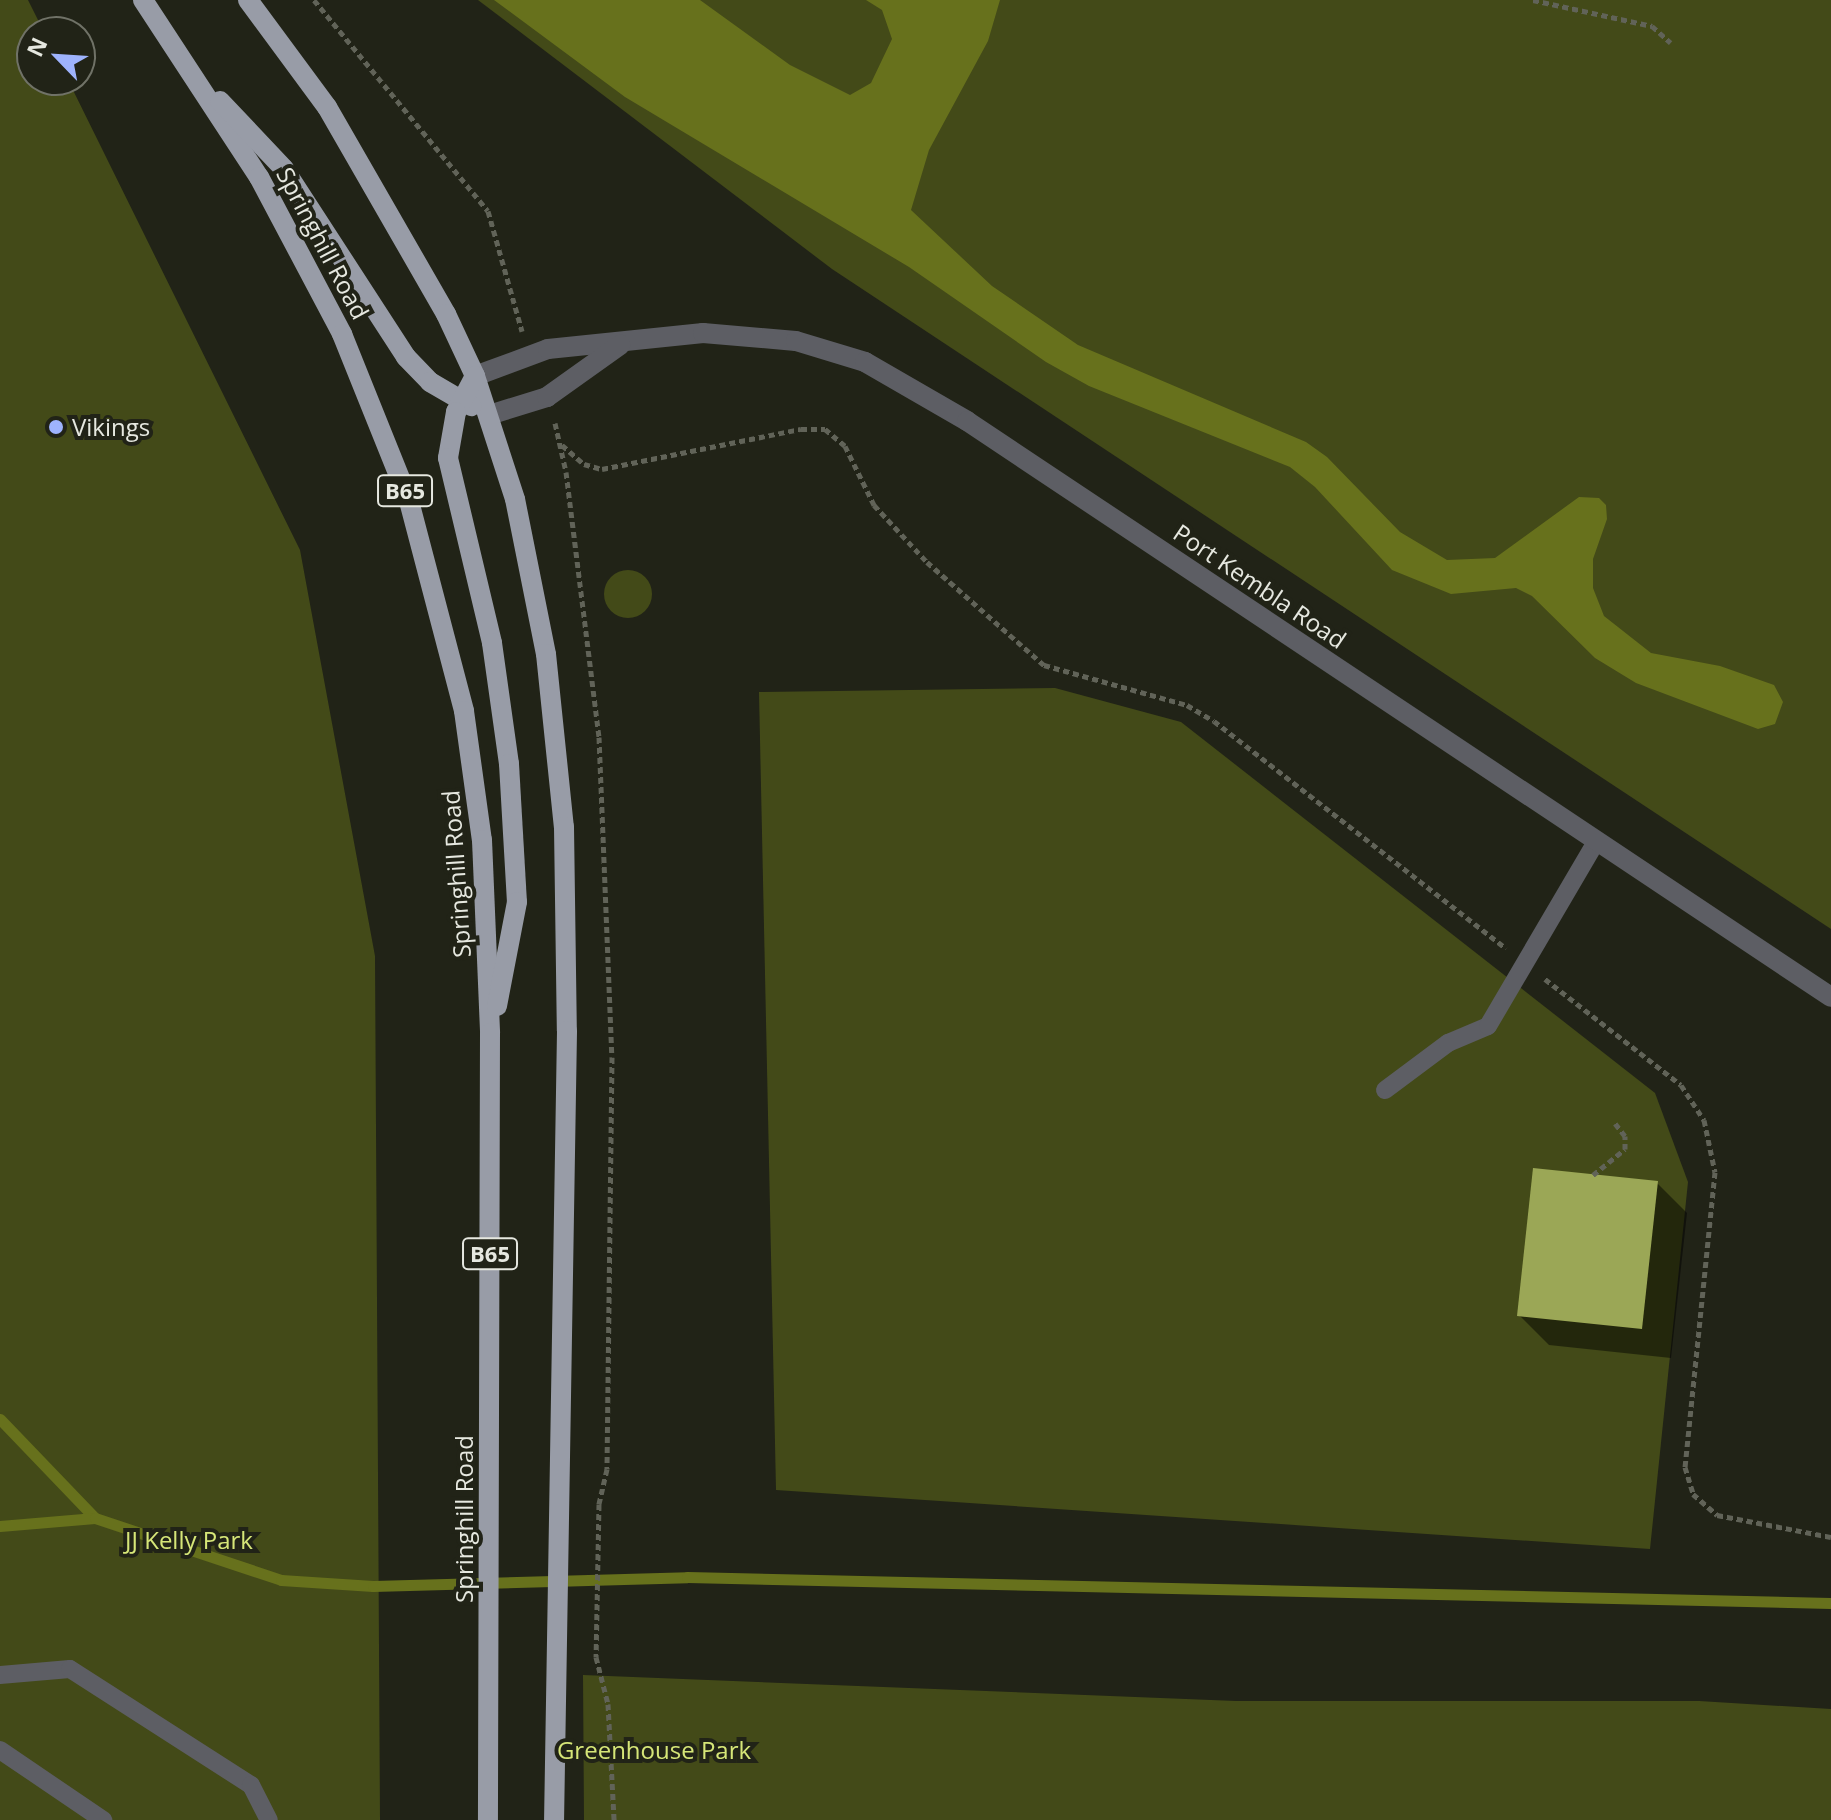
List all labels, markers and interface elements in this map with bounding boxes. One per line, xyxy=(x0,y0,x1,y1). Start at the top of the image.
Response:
north arrow xyxy=(16,16,96,96)
text: N xyxy=(19,32,53,61)
street label: Springhill Road xyxy=(271,162,375,324)
place label: Vikings xyxy=(72,413,150,441)
marker: Vikings xyxy=(47,418,65,436)
road number: B65 xyxy=(377,473,433,509)
street label: Port Kembla Road xyxy=(1168,518,1352,654)
street label: Springhill Road xyxy=(436,789,476,959)
road number: B65 xyxy=(462,1236,518,1272)
street label: Springhill Road xyxy=(450,1435,478,1603)
park label: JJ Kelly Park xyxy=(125,1526,253,1554)
park label: Greenhouse Park xyxy=(557,1736,751,1764)

